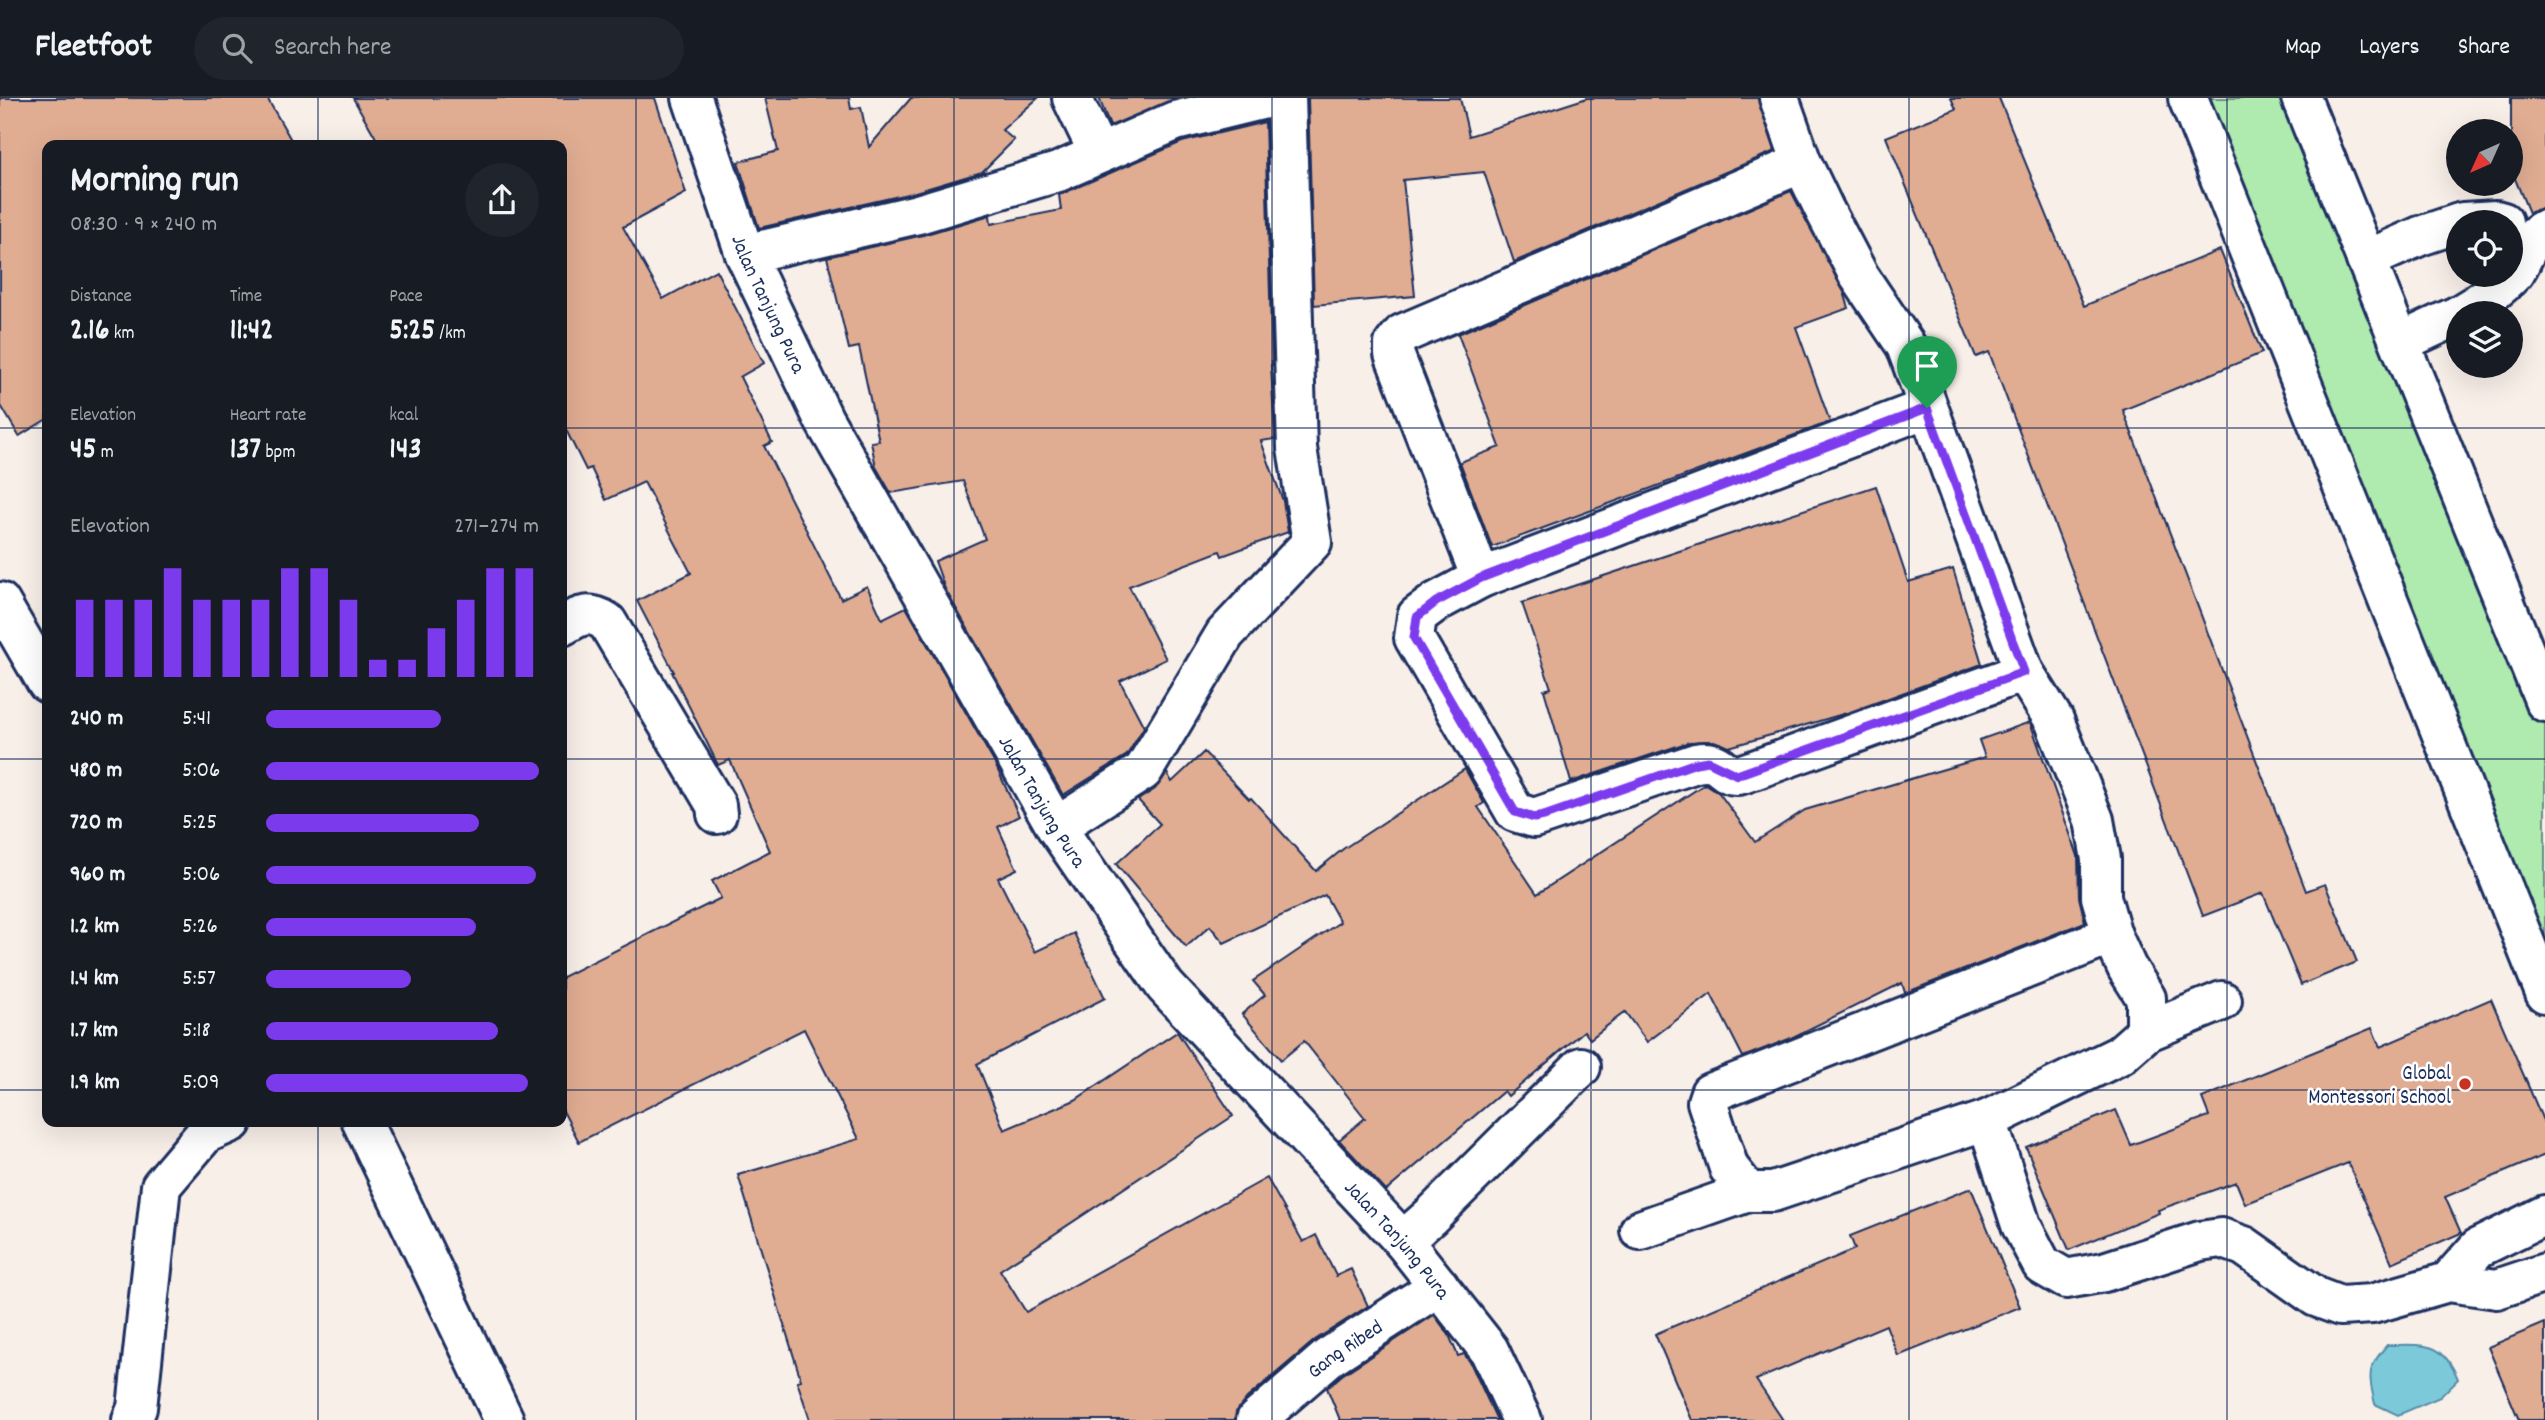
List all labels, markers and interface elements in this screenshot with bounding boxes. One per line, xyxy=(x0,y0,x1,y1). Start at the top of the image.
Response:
search box xyxy=(194,17,684,80)
text: Fleetfoot xyxy=(35,25,152,72)
icon: search xyxy=(218,29,256,67)
text: Search here xyxy=(274,30,391,67)
text: Map xyxy=(2285,31,2321,65)
text: Layers xyxy=(2359,31,2420,65)
text: Share xyxy=(2458,31,2510,65)
north arrow xyxy=(2446,119,2524,196)
map controls xyxy=(2446,119,2523,378)
text: Morning run xyxy=(70,155,239,210)
button: share xyxy=(465,163,539,237)
text: 08:30 · 9 × 240 m xyxy=(70,209,217,242)
button: locate xyxy=(2446,210,2523,287)
street label: Jalan Tanjung Pura xyxy=(722,232,812,380)
text: Distance xyxy=(70,284,132,311)
text: Time xyxy=(230,284,262,311)
text: Pace xyxy=(389,284,423,311)
button: layers xyxy=(2446,301,2523,378)
text: 2.16 xyxy=(70,311,109,354)
text: 11:42 xyxy=(230,311,273,354)
text: 5:25 xyxy=(389,311,435,354)
text: km xyxy=(109,321,135,348)
text: /km xyxy=(435,321,466,348)
pin xyxy=(1897,336,1957,408)
icon: arrive xyxy=(1908,347,1946,385)
text: Elevation xyxy=(70,403,136,430)
text: Heart rate xyxy=(230,403,306,430)
text: kcal xyxy=(389,403,418,430)
text: 45 xyxy=(70,430,96,473)
text: 137 xyxy=(230,430,261,473)
text: 143 xyxy=(389,430,422,473)
text: m xyxy=(96,440,114,467)
text: bpm xyxy=(261,440,295,467)
text: Elevation xyxy=(70,511,150,544)
text: 271–274 m xyxy=(454,511,539,544)
text: 240 m xyxy=(70,703,123,736)
text: 5:41 xyxy=(182,703,211,736)
street label: Jalan Tanjung Pura xyxy=(989,731,1092,876)
text: 480 m xyxy=(70,755,122,788)
text: 5:06 xyxy=(182,755,220,788)
text: 720 m xyxy=(70,807,122,840)
text: 5:25 xyxy=(182,807,217,840)
text: 960 m xyxy=(70,859,125,892)
text: 5:06 xyxy=(182,859,220,892)
text: 1.2 km xyxy=(70,911,119,944)
text: 5:26 xyxy=(182,911,218,944)
text: 1.4 km xyxy=(70,963,119,996)
text: 5:57 xyxy=(182,963,216,996)
text: 1.7 km xyxy=(70,1015,118,1048)
text: 5:18 xyxy=(182,1015,211,1048)
place label: Global Montessori School xyxy=(2308,1060,2451,1114)
text: 1.9 km xyxy=(70,1067,120,1100)
text: 5:09 xyxy=(182,1067,220,1100)
marker: Global Montessori School xyxy=(2457,1076,2473,1092)
street label: Jalan Tanjung Pura xyxy=(1336,1175,1457,1308)
street label: Gang Ribed xyxy=(1302,1314,1390,1387)

